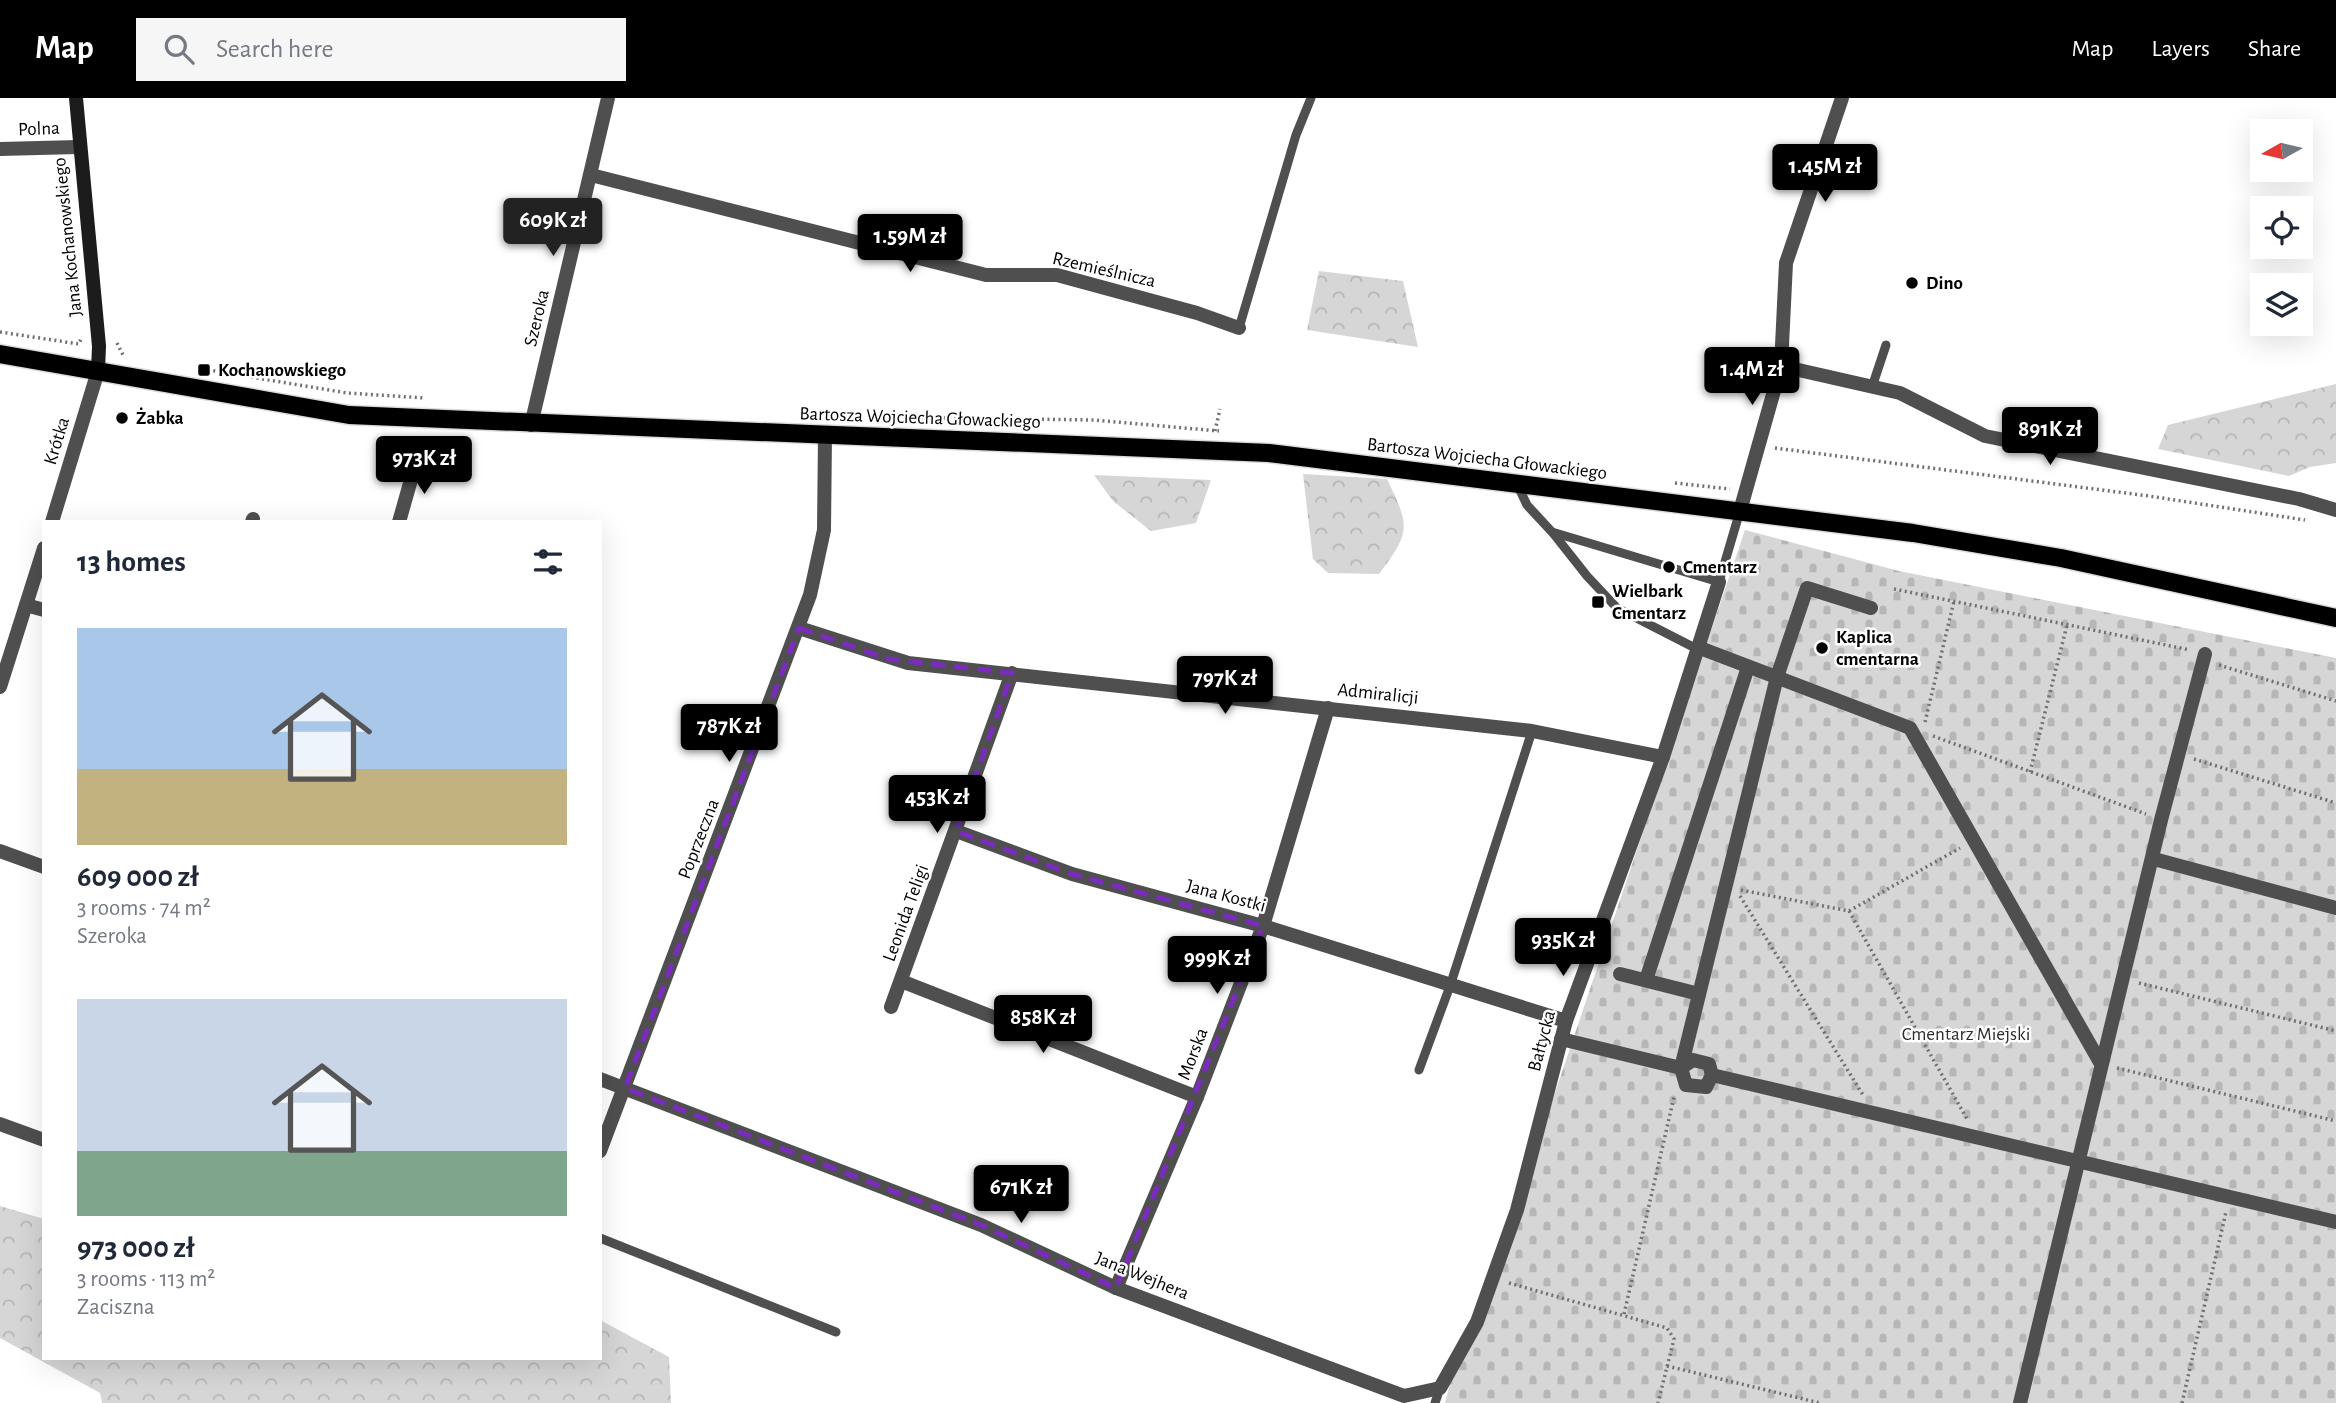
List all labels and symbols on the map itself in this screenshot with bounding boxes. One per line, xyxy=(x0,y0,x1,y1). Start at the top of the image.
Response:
street label: Polna xyxy=(18,119,60,139)
north arrow xyxy=(2250,119,2314,182)
pin: 1.45M zł xyxy=(1753,144,1897,204)
street label: Jana Kochanowskiego xyxy=(50,156,86,318)
pin: 609K zł xyxy=(488,198,618,258)
pin: 1.59M zł xyxy=(838,214,982,274)
street label: Rzemieślnicza xyxy=(1050,249,1158,291)
place label: Dino xyxy=(1926,274,1963,293)
marker: Dino xyxy=(1904,275,1920,291)
street label: Szeroka xyxy=(521,287,553,348)
pin: 1.4M zł xyxy=(1687,348,1817,407)
place label: Kochanowskiego xyxy=(218,361,346,380)
marker: Kochanowskiego xyxy=(196,362,212,378)
street label: Bartosza Wojciecha Głowackiego xyxy=(799,404,1041,432)
place label: Żabka xyxy=(136,407,184,428)
pin: 891K zł xyxy=(1985,408,2115,467)
marker: Żabka xyxy=(114,410,130,426)
street label: Krótka xyxy=(41,415,73,467)
street label: Bartosza Wojciecha Głowackiego xyxy=(1366,435,1608,483)
pin: 973K zł xyxy=(359,436,489,496)
place label: Cmentarz xyxy=(1683,558,1757,577)
marker: Cmentarz xyxy=(1661,559,1677,575)
place label: Wielbark Cmentarz xyxy=(1612,582,1686,623)
marker: Wielbark Cmentarz xyxy=(1590,594,1606,610)
place label: Kaplica cmentarna xyxy=(1836,628,1919,669)
marker: Kaplica cmentarna xyxy=(1814,640,1830,656)
pin: 797K zł xyxy=(1160,656,1290,716)
street label: Admiralicji xyxy=(1337,680,1419,708)
pin: 787K zł xyxy=(664,704,794,764)
pin: 453K zł xyxy=(872,776,1002,835)
street label: Poprzeczna xyxy=(675,796,723,882)
street label: Leonida Teligi xyxy=(880,862,932,964)
street label: Jana Kostki xyxy=(1184,876,1268,916)
pin: 935K zł xyxy=(1498,918,1628,978)
pin: 999K zł xyxy=(1152,936,1282,996)
pin: 858K zł xyxy=(978,996,1108,1055)
street label: Bałtycka xyxy=(1525,1008,1559,1074)
street label: Morska xyxy=(1174,1025,1212,1083)
park label: Cmentarz Miejski xyxy=(1902,1025,2030,1044)
pin: 671K zł xyxy=(956,1166,1086,1225)
street label: Jana Wejhera xyxy=(1092,1249,1192,1303)

